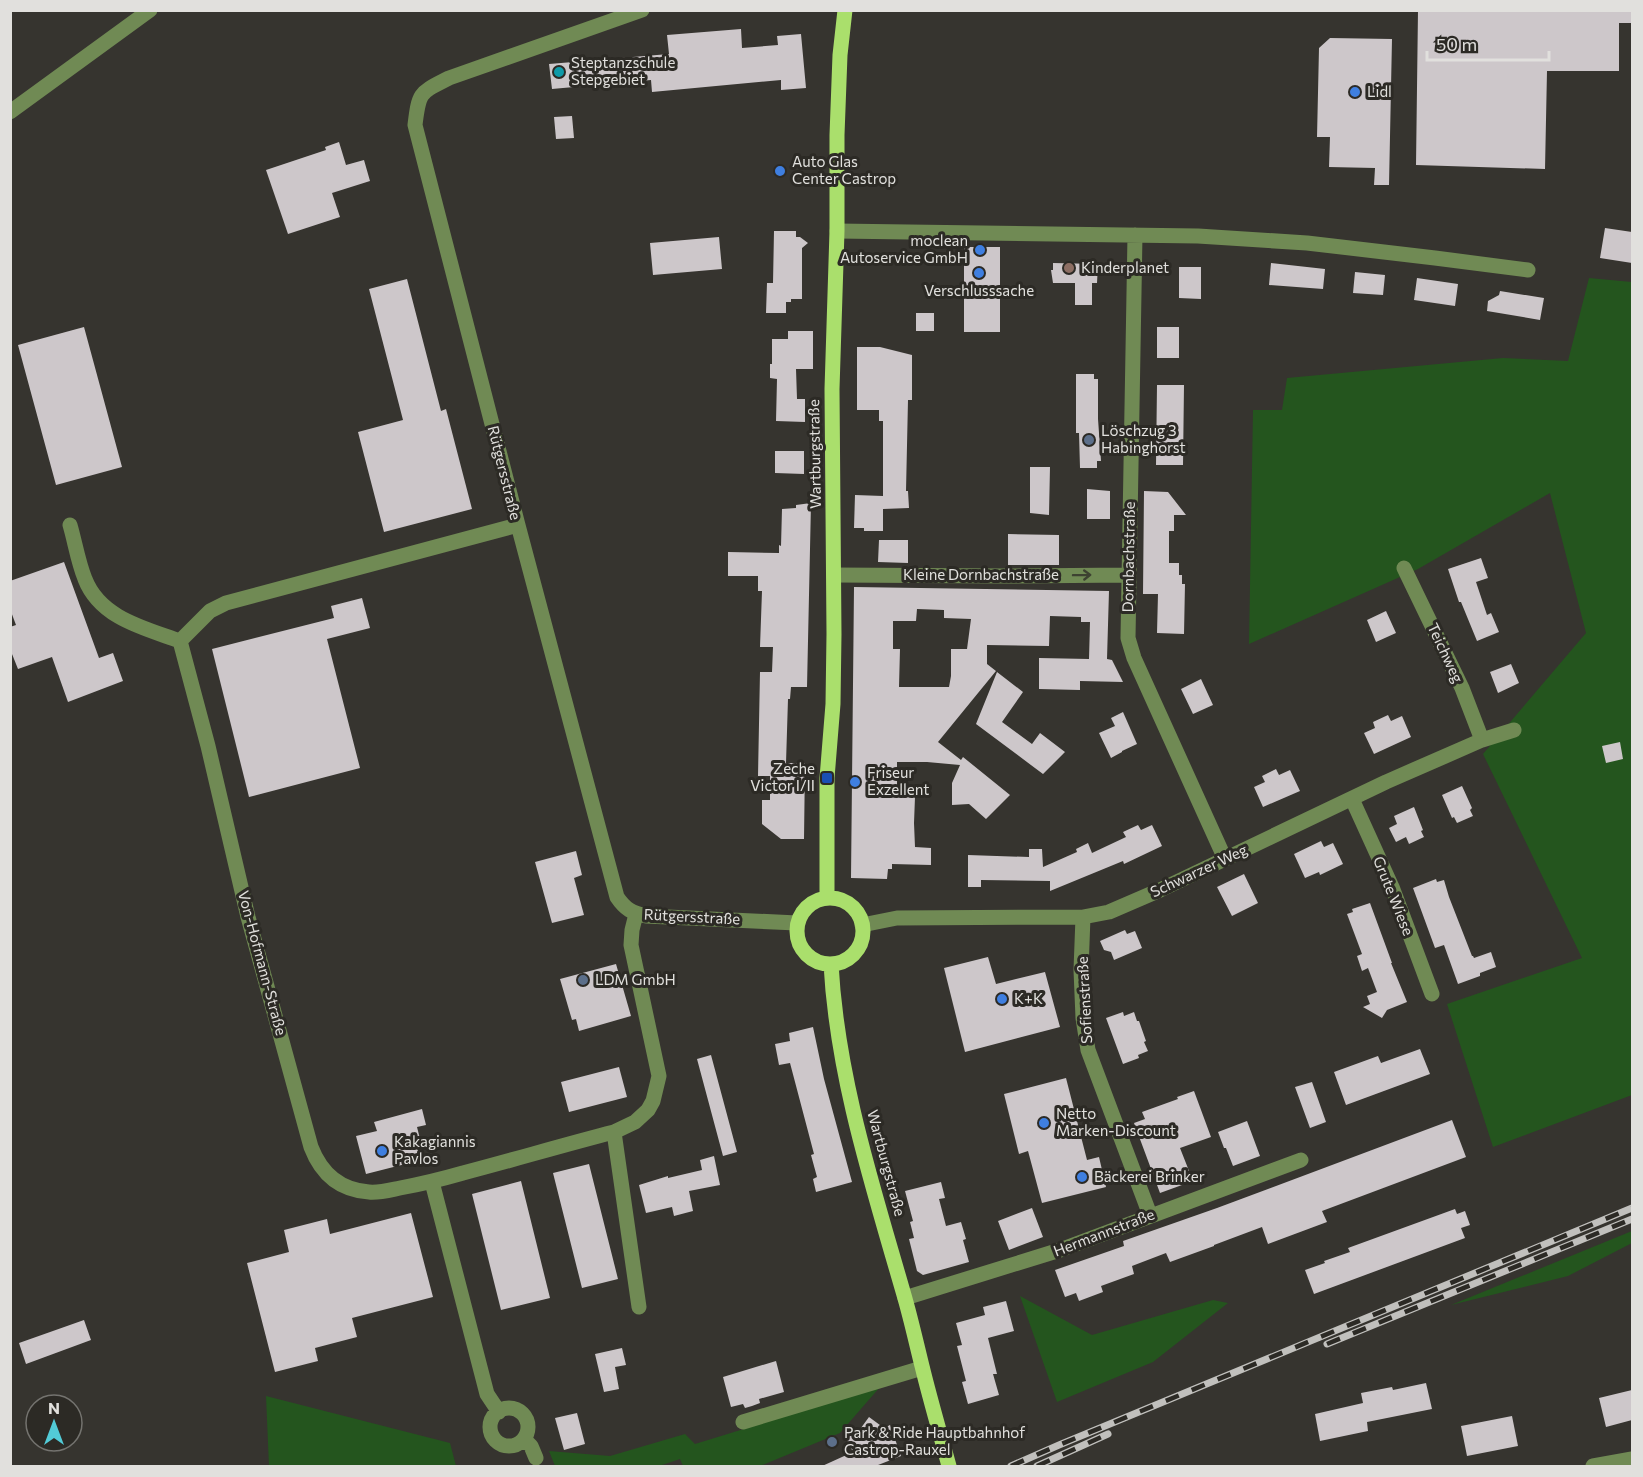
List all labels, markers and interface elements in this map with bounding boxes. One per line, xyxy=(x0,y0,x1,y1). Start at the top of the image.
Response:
scale bar xyxy=(1427,24,1548,62)
text: 50 m xyxy=(1436,33,1477,55)
place label: Steptanzschule Stepgebiet xyxy=(571,53,675,88)
marker: Steptanzschule Stepgebiet xyxy=(552,65,566,79)
place label: Lidl xyxy=(1367,82,1392,100)
marker: Lidl xyxy=(1348,85,1362,99)
place label: Auto Glas Center Castrop xyxy=(792,152,896,187)
marker: Auto Glas Center Castrop xyxy=(773,164,787,178)
place label: moclean Autoservice GmbH xyxy=(840,231,968,266)
marker: moclean Autoservice GmbH xyxy=(973,243,987,257)
place label: Kinderplanet xyxy=(1081,258,1169,276)
marker: Kinderplanet xyxy=(1062,261,1076,275)
marker: Verschlusssache xyxy=(972,266,986,280)
place label: Verschlusssache xyxy=(924,281,1034,299)
street label: Wartburgstraße xyxy=(804,399,824,509)
place label: Löschzug 3 Habinghorst xyxy=(1101,421,1186,456)
street label: Rütgersstraße xyxy=(485,424,525,522)
marker: Löschzug 3 Habinghorst xyxy=(1082,433,1096,447)
street label: Dornbachstraße xyxy=(1118,501,1138,613)
street label: Kleine Dornbachstraße xyxy=(903,565,1059,583)
one-way arrow xyxy=(1071,569,1091,581)
street label: Teichweg xyxy=(1424,620,1468,685)
place label: Zeche Victor I/II xyxy=(750,759,815,794)
place label: Friseur Exzellent xyxy=(867,763,930,798)
marker: Zeche Victor I/II xyxy=(820,771,834,785)
marker: Friseur Exzellent xyxy=(848,775,862,789)
street label: Schwarzer Weg xyxy=(1147,840,1250,900)
street label: Grute Wiese xyxy=(1370,853,1418,938)
street label: Von-Hofmann-Straße xyxy=(235,888,291,1037)
street label: Rütgersstraße xyxy=(643,904,741,928)
street label: Sofienstraße xyxy=(1073,956,1095,1044)
place label: LDM GmbH xyxy=(595,970,676,988)
marker: LDM GmbH xyxy=(576,973,590,987)
place label: K+K xyxy=(1014,989,1043,1007)
marker: K+K xyxy=(995,992,1009,1006)
place label: Netto Marken-Discount xyxy=(1056,1104,1176,1139)
street label: Wartburgstraße xyxy=(864,1108,910,1218)
marker: Netto Marken-Discount xyxy=(1037,1116,1051,1130)
place label: Kakagiannis Pavlos xyxy=(394,1132,476,1167)
marker: Kakagiannis Pavlos xyxy=(375,1144,389,1158)
place label: Bäckerei Brinker xyxy=(1094,1167,1205,1185)
marker: Bäckerei Brinker xyxy=(1075,1170,1089,1184)
street label: Hermannstraße xyxy=(1051,1204,1157,1260)
north arrow xyxy=(24,1393,84,1453)
text: N xyxy=(48,1398,60,1417)
place label: Park & Ride Hauptbahnhof Castrop-Rauxel xyxy=(844,1423,1025,1458)
marker: Park & Ride Hauptbahnhof Castrop-Rauxel xyxy=(825,1435,839,1449)

